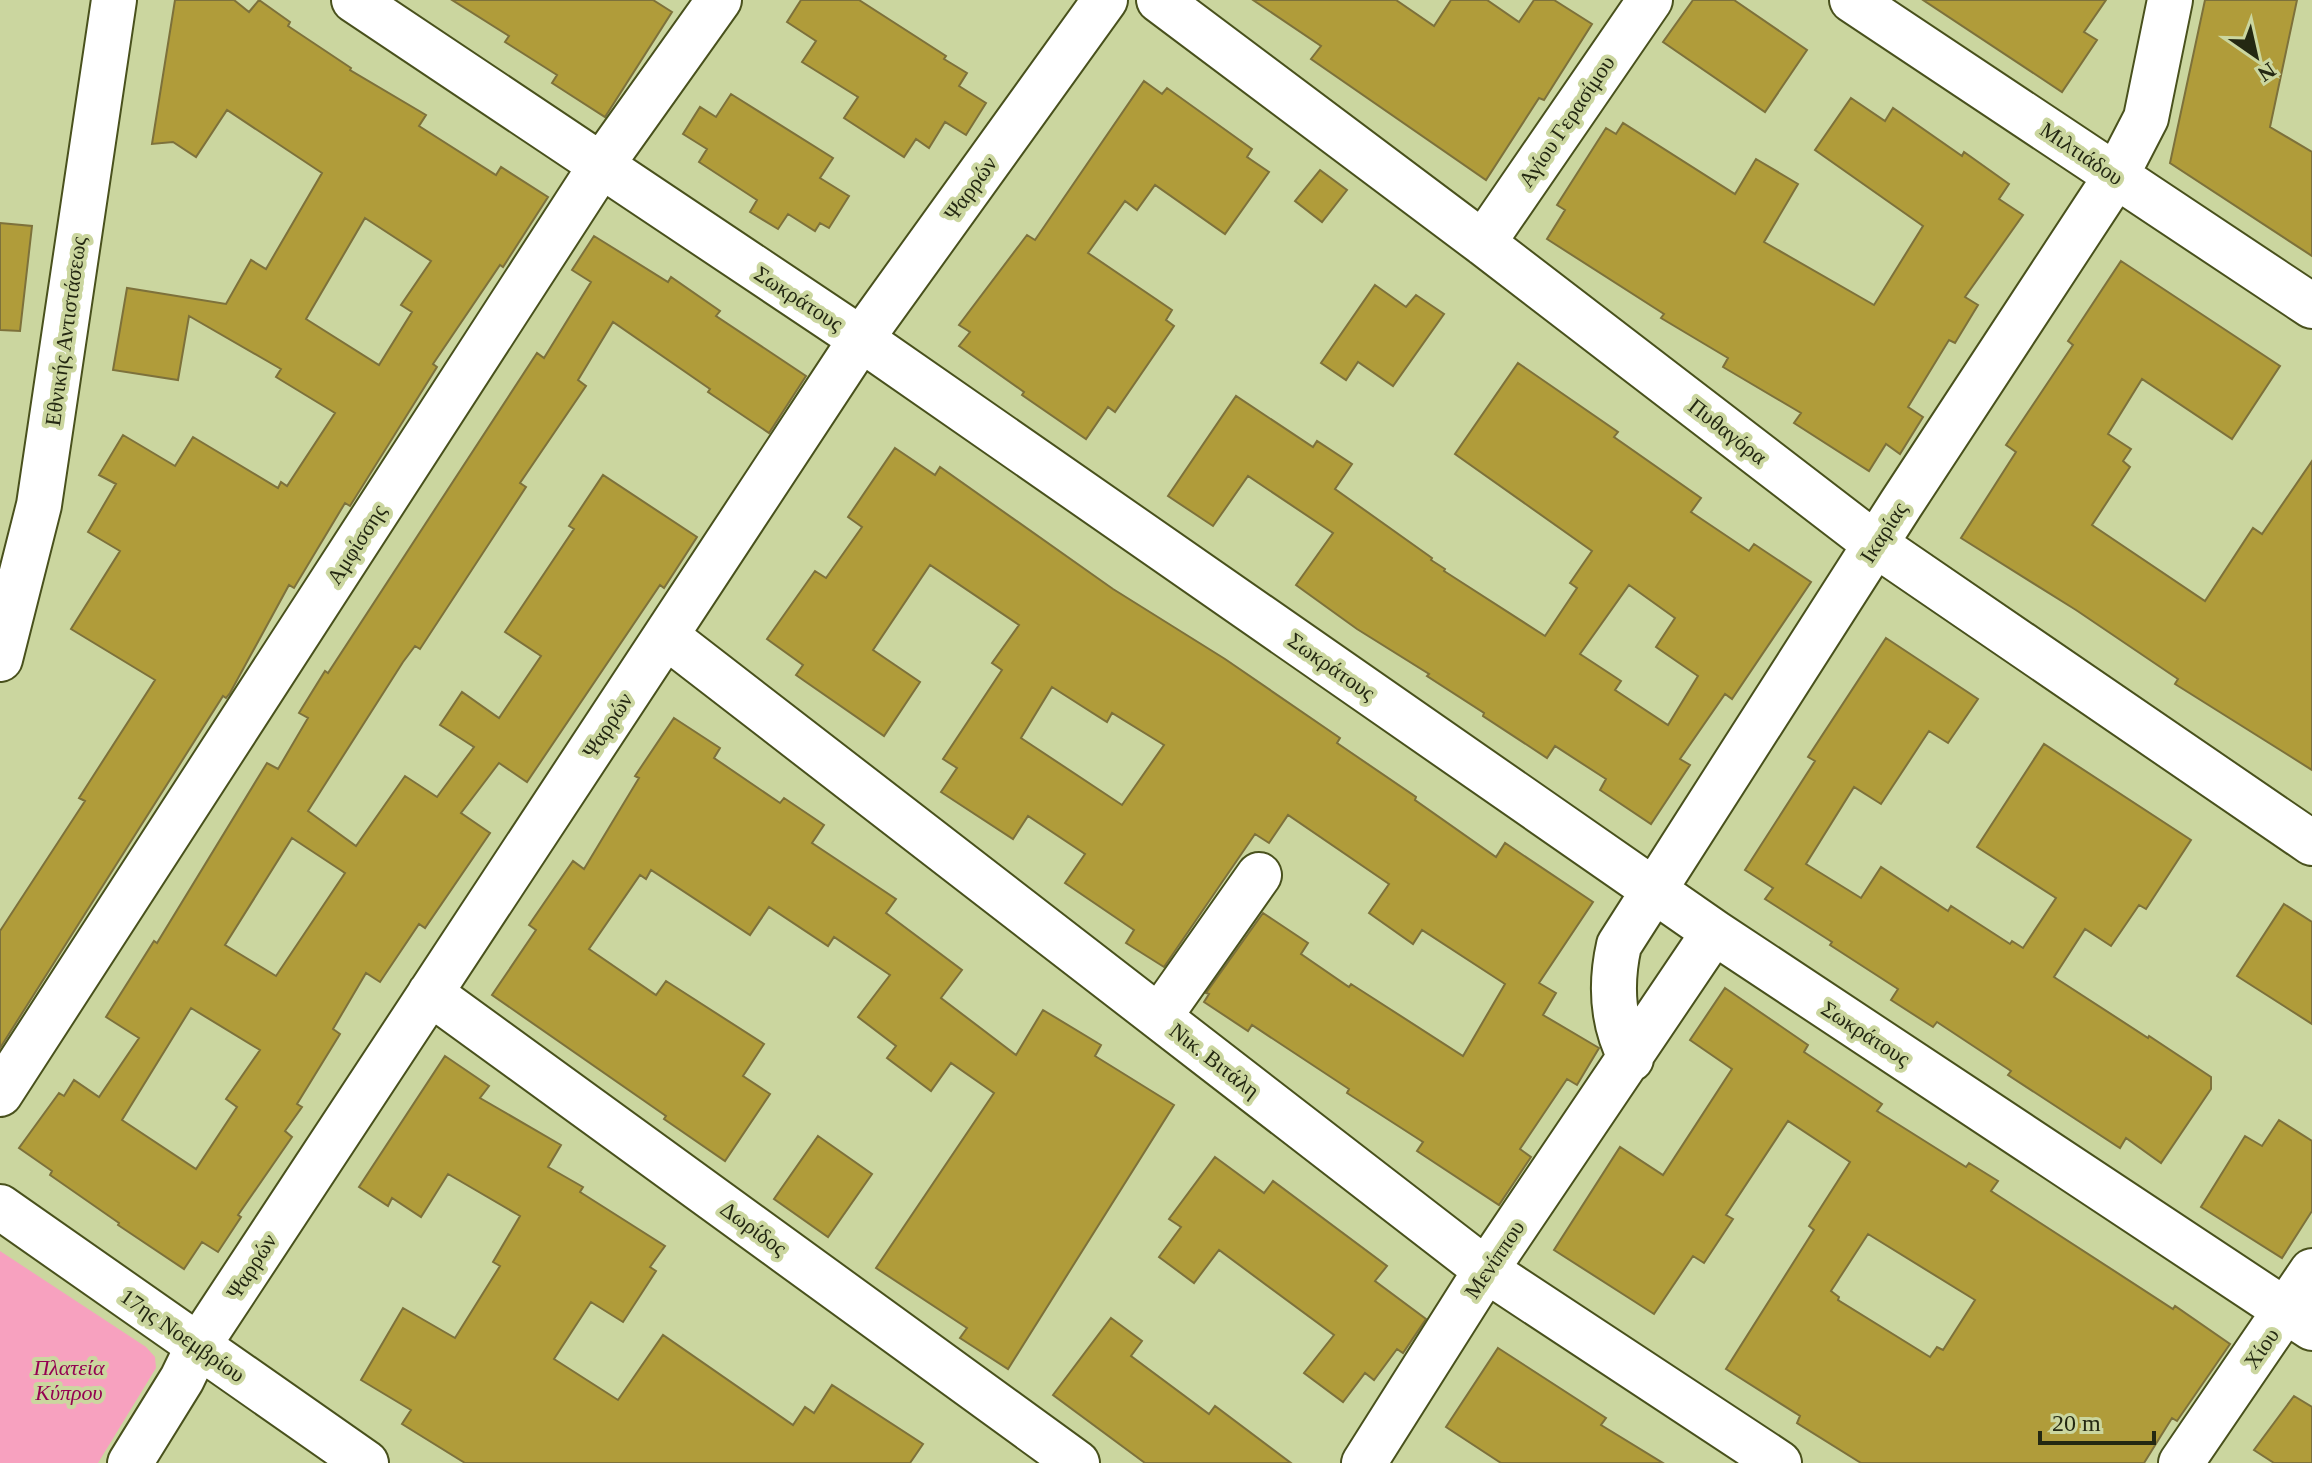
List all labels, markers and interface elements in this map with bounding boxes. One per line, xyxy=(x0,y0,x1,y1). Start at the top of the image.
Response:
north arrow xyxy=(2216,16,2296,96)
street label: Αγίου Γερασίμου xyxy=(1513,51,1620,192)
text: N xyxy=(2253,57,2280,87)
street label: Μιλτιάδου xyxy=(2035,117,2128,190)
street label: Ψαρρών xyxy=(939,151,1002,225)
street label: Εθνικής Αντιστάσεως xyxy=(40,235,91,427)
street label: Σωκράτους xyxy=(750,261,848,336)
street label: Πυθαγόρα xyxy=(1684,393,1772,470)
street label: Ικαρίας xyxy=(1855,497,1912,567)
street label: Αμφίσσης xyxy=(321,499,392,589)
street label: Σωκράτους xyxy=(1283,627,1380,706)
street label: Ψαρρών xyxy=(577,688,638,763)
street label: Σωκράτους xyxy=(1817,996,1915,1071)
street label: Νικ. Βιτάλη xyxy=(1165,1018,1264,1103)
street label: Δωρίδος xyxy=(716,1196,792,1261)
street label: Μενίππου xyxy=(1459,1215,1530,1303)
street label: Ψαρρών xyxy=(221,1229,282,1304)
street label: 17ης Νοεμβρίου xyxy=(116,1283,250,1387)
street label: Χίου xyxy=(2239,1323,2284,1373)
park label: Πλατεία Κύπρου xyxy=(32,1355,105,1405)
scale bar xyxy=(2040,1395,2154,1445)
text: 20 m xyxy=(2052,1410,2101,1436)

